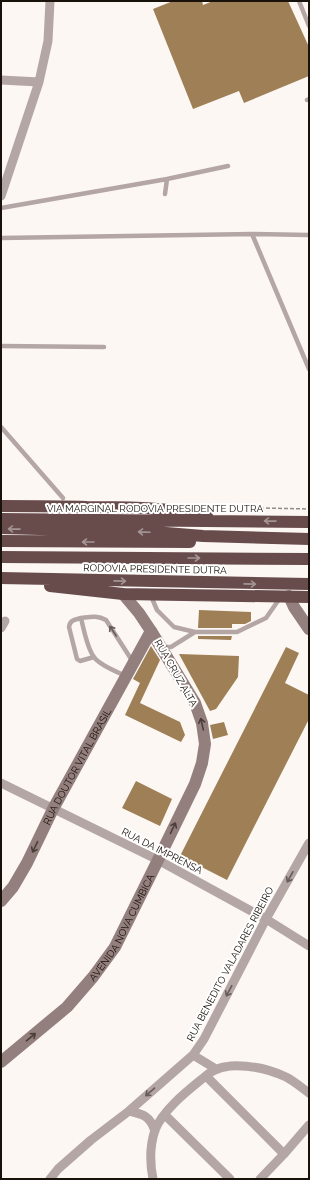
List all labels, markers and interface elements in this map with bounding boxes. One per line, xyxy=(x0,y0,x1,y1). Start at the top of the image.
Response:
street label: VIA MARGINAL RODOVIA PRESIDENTE DUTRA xyxy=(47,503,263,514)
one-way arrow xyxy=(264,517,277,525)
one-way arrow xyxy=(8,525,21,533)
one-way arrow xyxy=(138,528,151,536)
one-way arrow xyxy=(82,538,95,545)
one-way arrow xyxy=(187,554,200,562)
street label: RODOVIA PRESIDENTE DUTRA xyxy=(83,562,227,576)
one-way arrow xyxy=(113,577,126,584)
one-way arrow xyxy=(243,580,256,587)
one-way arrow xyxy=(109,626,117,637)
street label: RUA CRUZ ALTA xyxy=(152,637,200,709)
street label: RUA DOUTOR VITAL BRASIL xyxy=(41,706,113,826)
one-way arrow xyxy=(197,718,205,731)
one-way arrow xyxy=(170,823,177,835)
street label: RUA DA IMPRENSA xyxy=(120,826,204,876)
one-way arrow xyxy=(31,841,38,853)
one-way arrow xyxy=(286,870,293,882)
street label: AVENIDA NOVA CUMBICA xyxy=(87,872,156,983)
street label: RUA BENEDITO VALADARES RIBEIRO xyxy=(184,885,276,1043)
one-way arrow xyxy=(225,985,232,997)
one-way arrow xyxy=(26,1033,36,1042)
one-way arrow xyxy=(145,1088,155,1097)

